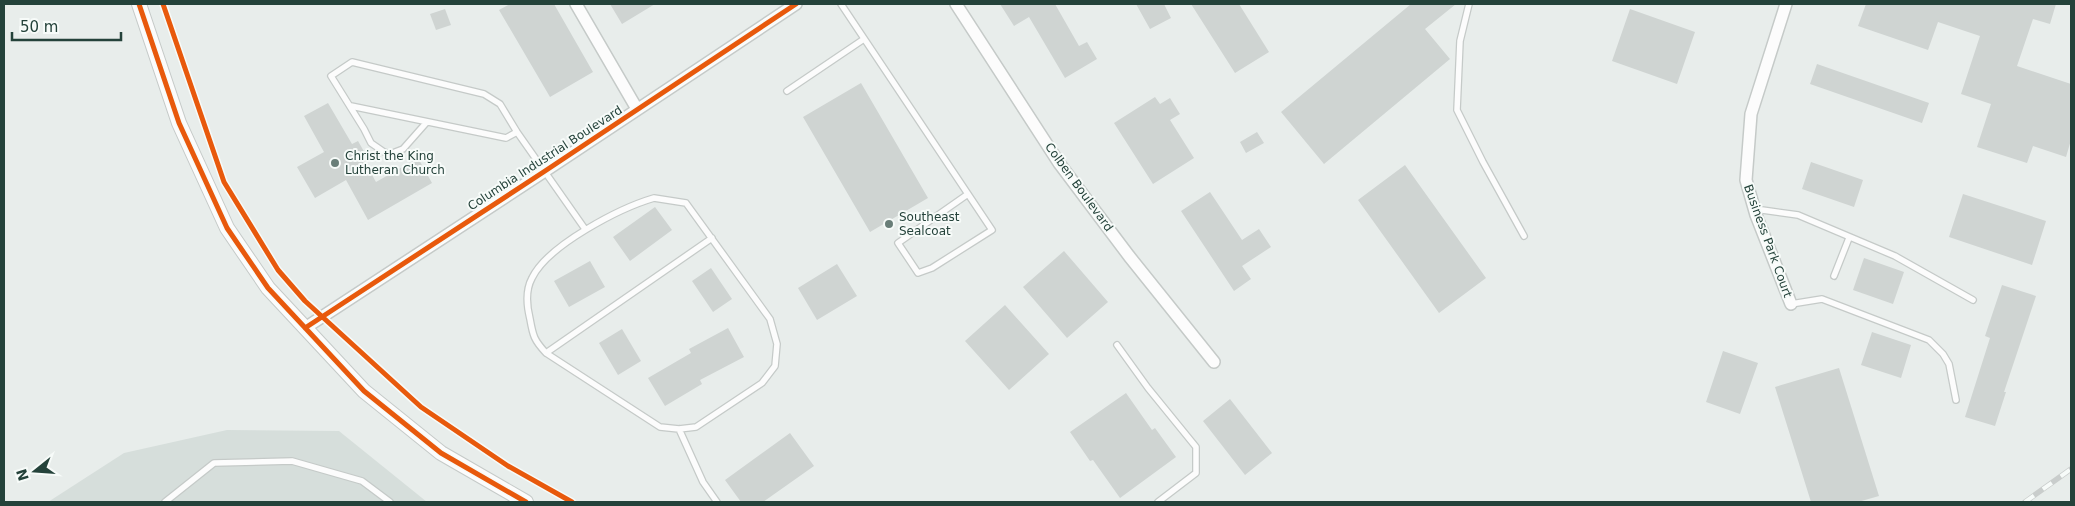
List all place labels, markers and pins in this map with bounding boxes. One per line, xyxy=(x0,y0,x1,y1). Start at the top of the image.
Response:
place label: Christ the King Lutheran Church xyxy=(345,149,445,177)
marker: Christ the King Lutheran Church xyxy=(329,157,341,169)
place label: Southeast Sealcoat xyxy=(899,210,960,238)
marker: Southeast Sealcoat xyxy=(883,218,895,230)

